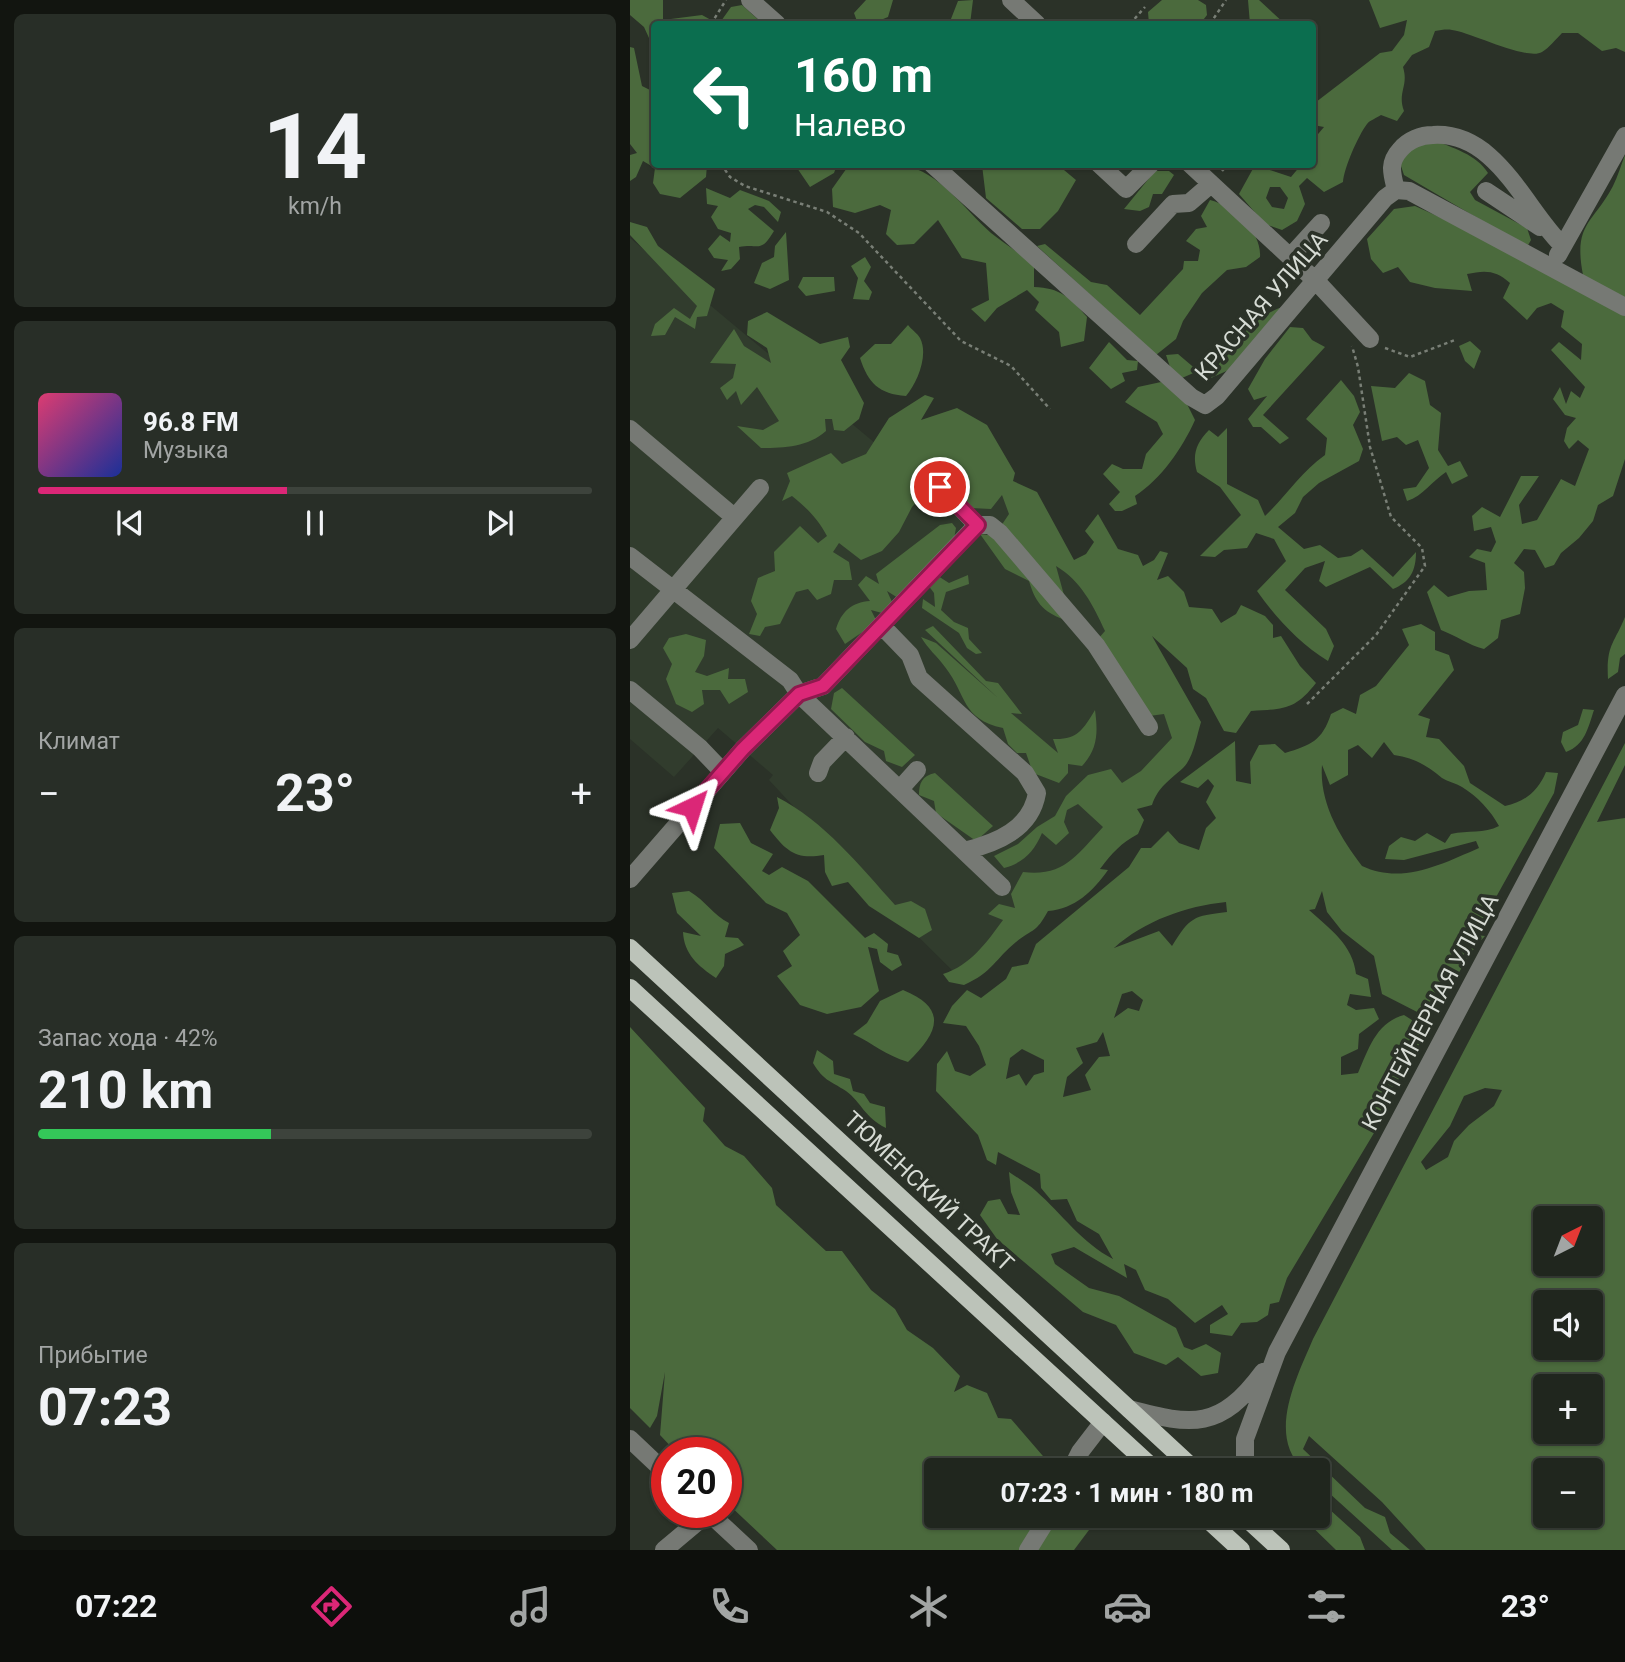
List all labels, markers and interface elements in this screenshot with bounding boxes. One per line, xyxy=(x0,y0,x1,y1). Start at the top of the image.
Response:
text: 160 m xyxy=(794,47,933,104)
icon: left xyxy=(679,49,770,140)
text: 14 xyxy=(263,94,367,200)
text: Налево xyxy=(794,106,906,144)
text: km/h xyxy=(288,193,342,220)
street label: КРАСНАЯ УЛИЦА xyxy=(1189,226,1333,386)
text: 96.8 FM xyxy=(143,407,239,437)
text: Музыка xyxy=(143,437,228,464)
pin xyxy=(910,457,970,517)
icon: arrive xyxy=(921,468,959,506)
icon: previous xyxy=(111,504,149,542)
icon: pause xyxy=(296,504,334,542)
icon: next xyxy=(481,504,519,542)
text: Климат xyxy=(38,728,120,755)
text: 23° xyxy=(275,763,355,824)
position arrow xyxy=(655,770,729,844)
text: − xyxy=(38,772,60,816)
text: + xyxy=(570,772,592,816)
street label: КОНТЕЙНЕРНАЯ УЛИЦА xyxy=(1356,889,1504,1135)
text: Запас хода · 42% xyxy=(38,1025,218,1052)
text: 210 km xyxy=(38,1060,213,1121)
street label: ТЮМЕНСКИЙ ТРАКТ xyxy=(838,1105,1020,1277)
north arrow xyxy=(1533,1206,1603,1276)
map controls xyxy=(1533,1206,1603,1528)
button: sound xyxy=(1533,1290,1603,1360)
text: Прибытие xyxy=(38,1342,148,1369)
button: + xyxy=(1533,1374,1603,1444)
text: 07:23 xyxy=(38,1377,172,1438)
speed limit sign: 20 xyxy=(651,1437,742,1528)
button: − xyxy=(1533,1458,1603,1528)
text: 07:23 · 1 мин · 180 m xyxy=(1001,1478,1253,1508)
icon: directions xyxy=(307,1582,356,1631)
icon: music xyxy=(506,1582,555,1631)
icon: phone xyxy=(705,1582,754,1631)
icon: climate xyxy=(904,1582,953,1631)
icon: car xyxy=(1103,1582,1152,1631)
icon: filters xyxy=(1302,1582,1351,1631)
text: 07:22 xyxy=(75,1587,157,1625)
text: 23° xyxy=(1501,1587,1550,1625)

